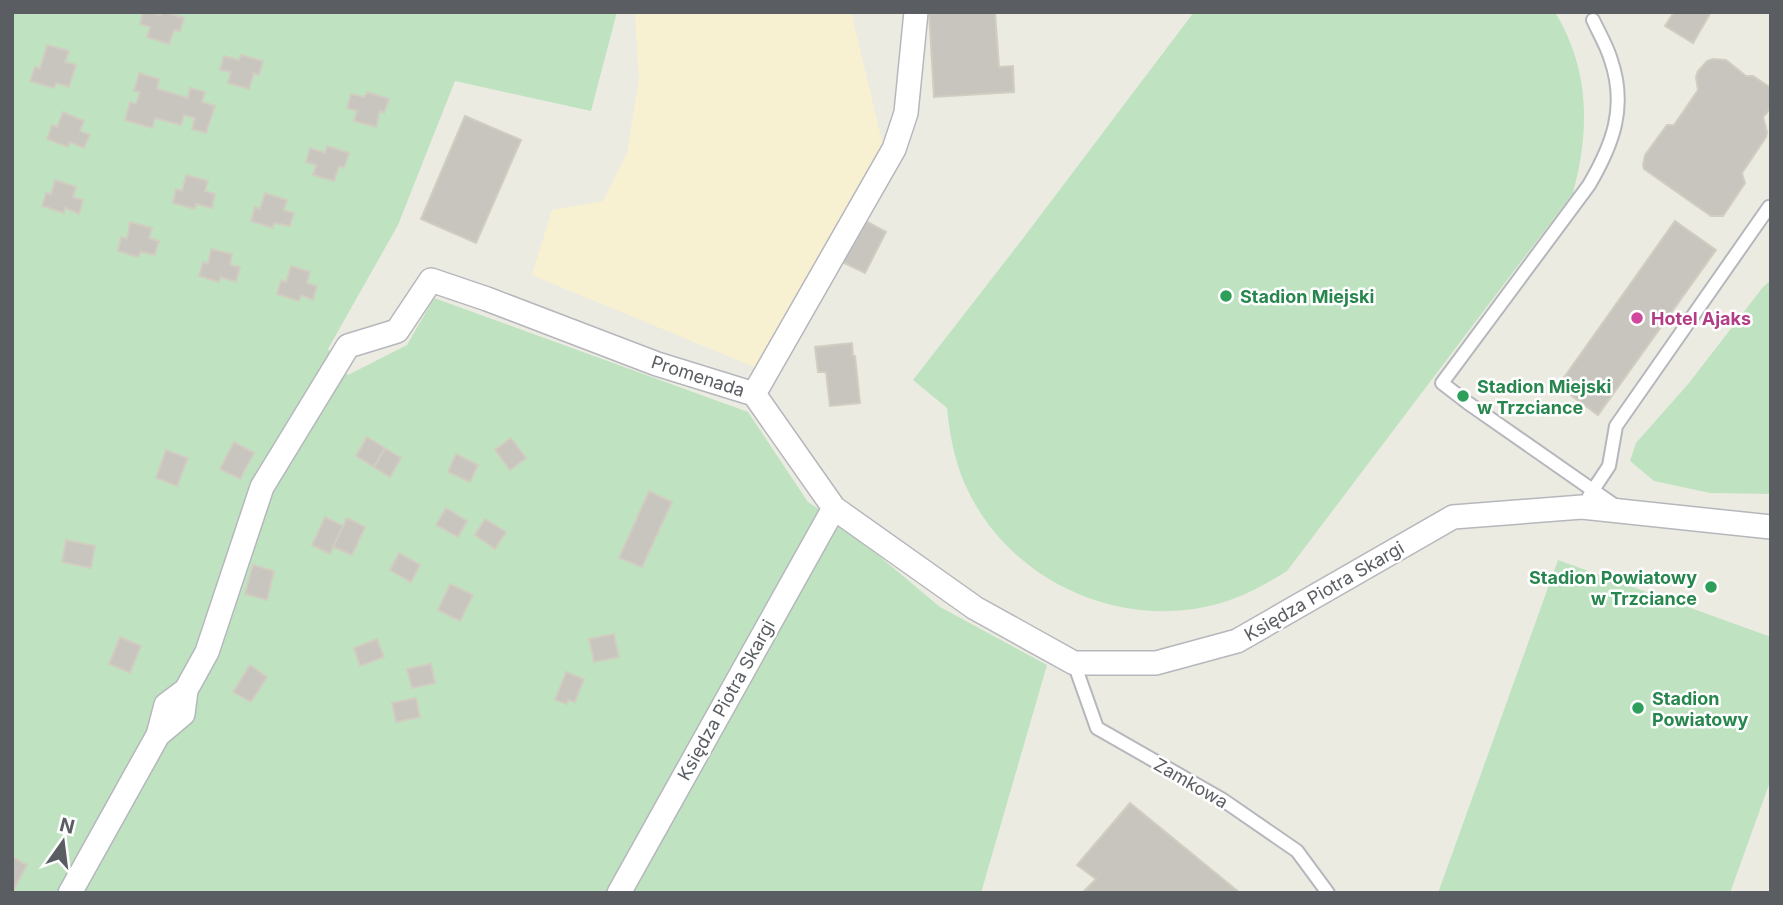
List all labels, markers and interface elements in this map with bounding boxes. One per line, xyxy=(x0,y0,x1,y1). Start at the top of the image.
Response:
place label: Stadion Miejski xyxy=(1240,286,1374,307)
marker: Stadion Miejski xyxy=(1218,288,1234,304)
place label: Hotel Ajaks xyxy=(1651,308,1751,329)
marker: Hotel Ajaks xyxy=(1629,310,1645,326)
street label: Promenada xyxy=(649,351,747,401)
place label: Stadion Miejski w Trzciance xyxy=(1477,376,1611,418)
marker: Stadion Miejski w Trzciance xyxy=(1455,388,1471,404)
street label: Księdza Piotra Skargi xyxy=(1241,537,1407,645)
place label: Stadion Powiatowy w Trzciance xyxy=(1529,567,1697,609)
marker: Stadion Powiatowy w Trzciance xyxy=(1703,579,1719,595)
street label: Księdza Piotra Skargi xyxy=(673,616,779,784)
place label: Stadion Powiatowy xyxy=(1652,688,1748,730)
marker: Stadion Powiatowy xyxy=(1630,700,1646,716)
street label: Zamkowa xyxy=(1150,753,1232,813)
north arrow xyxy=(28,807,98,877)
text: N xyxy=(57,813,77,839)

